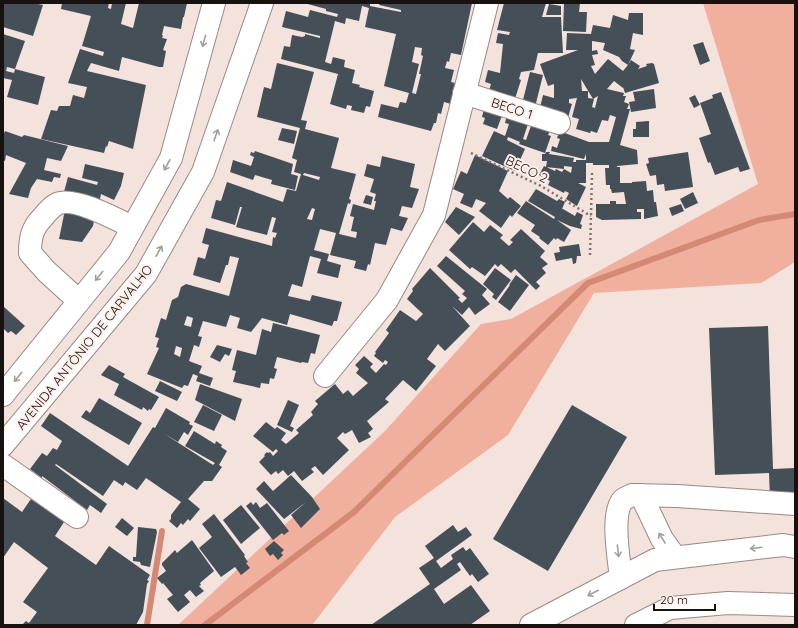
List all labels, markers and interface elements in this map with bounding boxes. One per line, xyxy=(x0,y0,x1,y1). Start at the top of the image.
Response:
one-way arrow xyxy=(199,34,207,47)
street label: BECO 1 xyxy=(489,94,535,122)
one-way arrow xyxy=(212,130,220,142)
street label: BECO 2 xyxy=(503,152,551,186)
one-way arrow xyxy=(163,159,170,171)
one-way arrow xyxy=(155,246,163,258)
street label: AVENIDA ANTÔNIO DE CARVALHO xyxy=(12,261,156,433)
one-way arrow xyxy=(95,270,104,281)
one-way arrow xyxy=(13,372,22,382)
one-way arrow xyxy=(658,533,667,544)
one-way arrow xyxy=(615,544,622,557)
one-way arrow xyxy=(750,544,763,552)
scale bar xyxy=(654,586,715,612)
one-way arrow xyxy=(587,589,599,597)
text: 20 m xyxy=(660,592,688,607)

